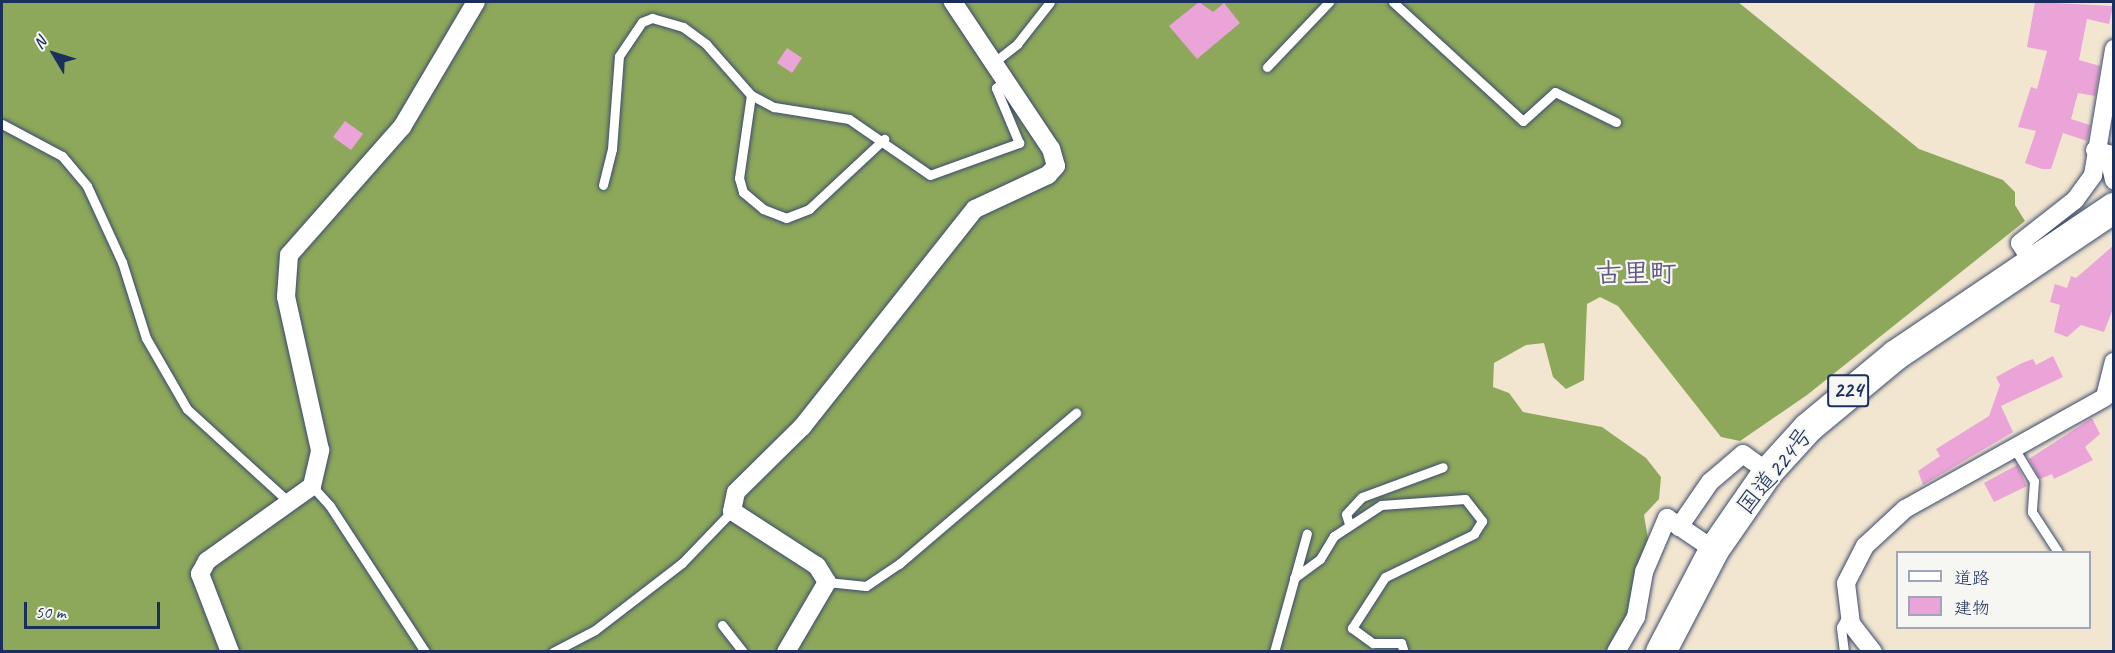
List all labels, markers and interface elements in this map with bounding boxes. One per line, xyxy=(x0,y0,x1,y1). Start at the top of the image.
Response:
north arrow xyxy=(24,24,84,84)
text: N xyxy=(29,33,51,53)
district label: 古里町 xyxy=(1596,258,1676,290)
road number: 224 xyxy=(1827,372,1869,410)
street label: 国道224号 xyxy=(1731,421,1819,521)
legend xyxy=(1896,551,2091,629)
text: 道路 xyxy=(1954,567,1990,589)
scale bar xyxy=(27,590,164,628)
text: 建物 xyxy=(1954,597,1990,619)
text: 50 m xyxy=(35,601,66,623)

